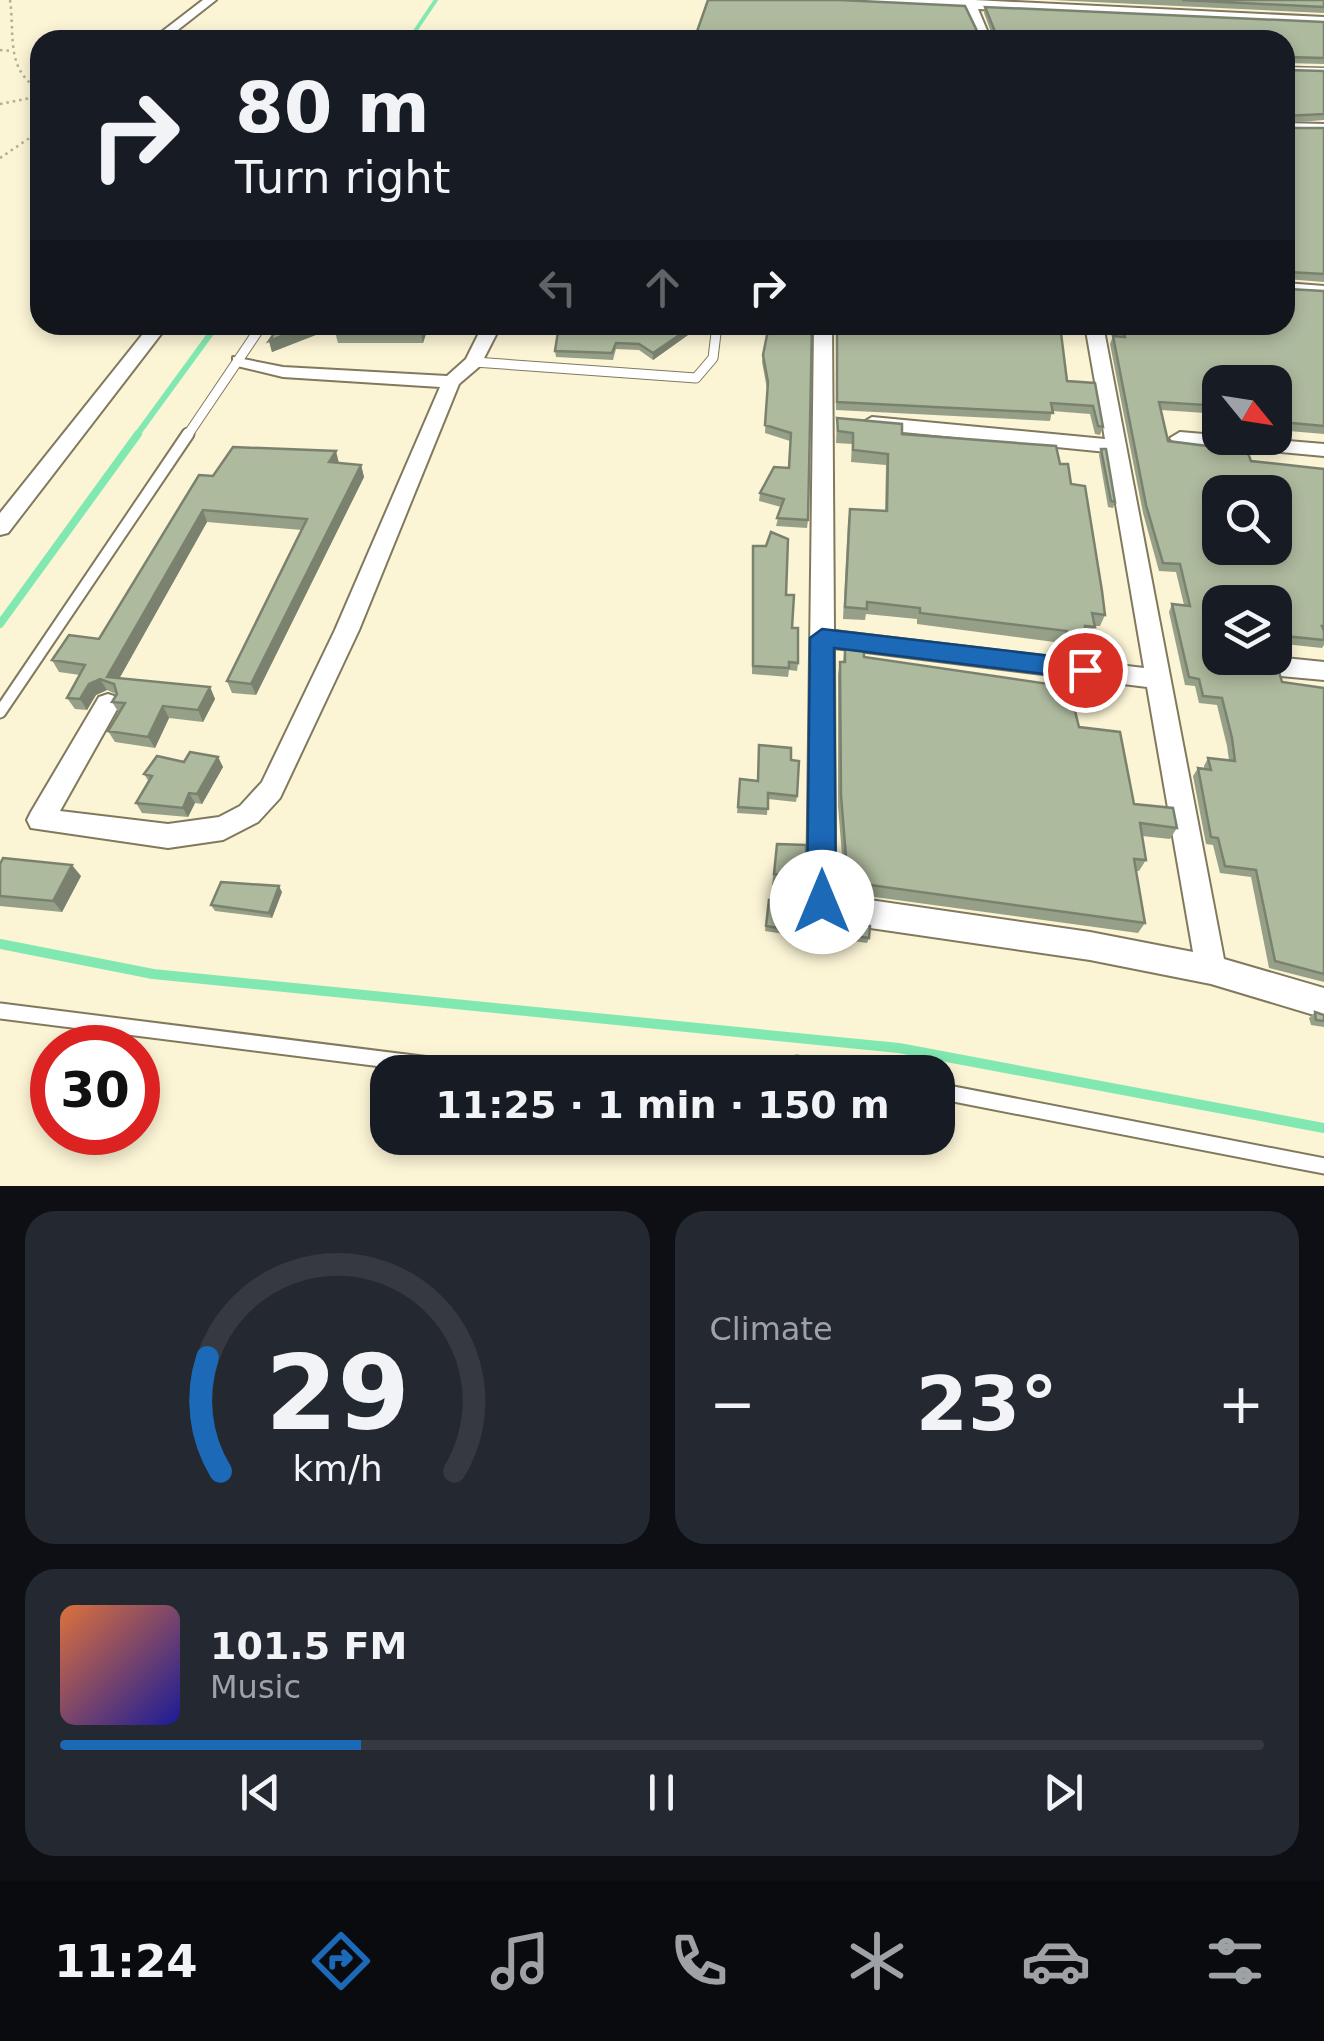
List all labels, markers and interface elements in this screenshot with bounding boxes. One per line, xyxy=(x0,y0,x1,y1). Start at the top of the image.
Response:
text: 80 m xyxy=(235,67,430,149)
icon: right xyxy=(70,70,200,200)
text: Turn right xyxy=(235,151,450,204)
icon: left xyxy=(530,260,585,315)
icon: ahead xyxy=(635,260,690,315)
icon: right xyxy=(740,260,795,315)
north arrow xyxy=(1202,365,1292,455)
map controls xyxy=(1202,365,1292,675)
button: search xyxy=(1202,475,1292,565)
button: layers xyxy=(1202,585,1292,675)
pin xyxy=(1043,628,1128,713)
icon: arrive xyxy=(1058,643,1113,698)
position arrow xyxy=(770,850,874,954)
speed limit sign: 30 xyxy=(30,1025,160,1155)
text: 11:25 · 1 min · 150 m xyxy=(435,1083,890,1127)
text: Climate xyxy=(710,1310,833,1348)
text: 29 xyxy=(265,1332,410,1454)
text: 23° xyxy=(916,1360,1058,1448)
text: − xyxy=(710,1372,756,1436)
text: + xyxy=(1218,1372,1264,1436)
text: km/h xyxy=(292,1448,382,1489)
text: 101.5 FM xyxy=(210,1624,407,1668)
text: Music xyxy=(210,1668,301,1706)
icon: previous xyxy=(233,1765,288,1820)
icon: pause xyxy=(634,1765,689,1820)
icon: next xyxy=(1036,1765,1091,1820)
icon: directions xyxy=(306,1926,376,1996)
icon: music xyxy=(485,1926,555,1996)
icon: phone xyxy=(664,1926,734,1996)
icon: climate xyxy=(842,1926,912,1996)
icon: car xyxy=(1021,1926,1091,1996)
icon: filters xyxy=(1200,1926,1270,1996)
text: 11:24 xyxy=(54,1935,198,1988)

